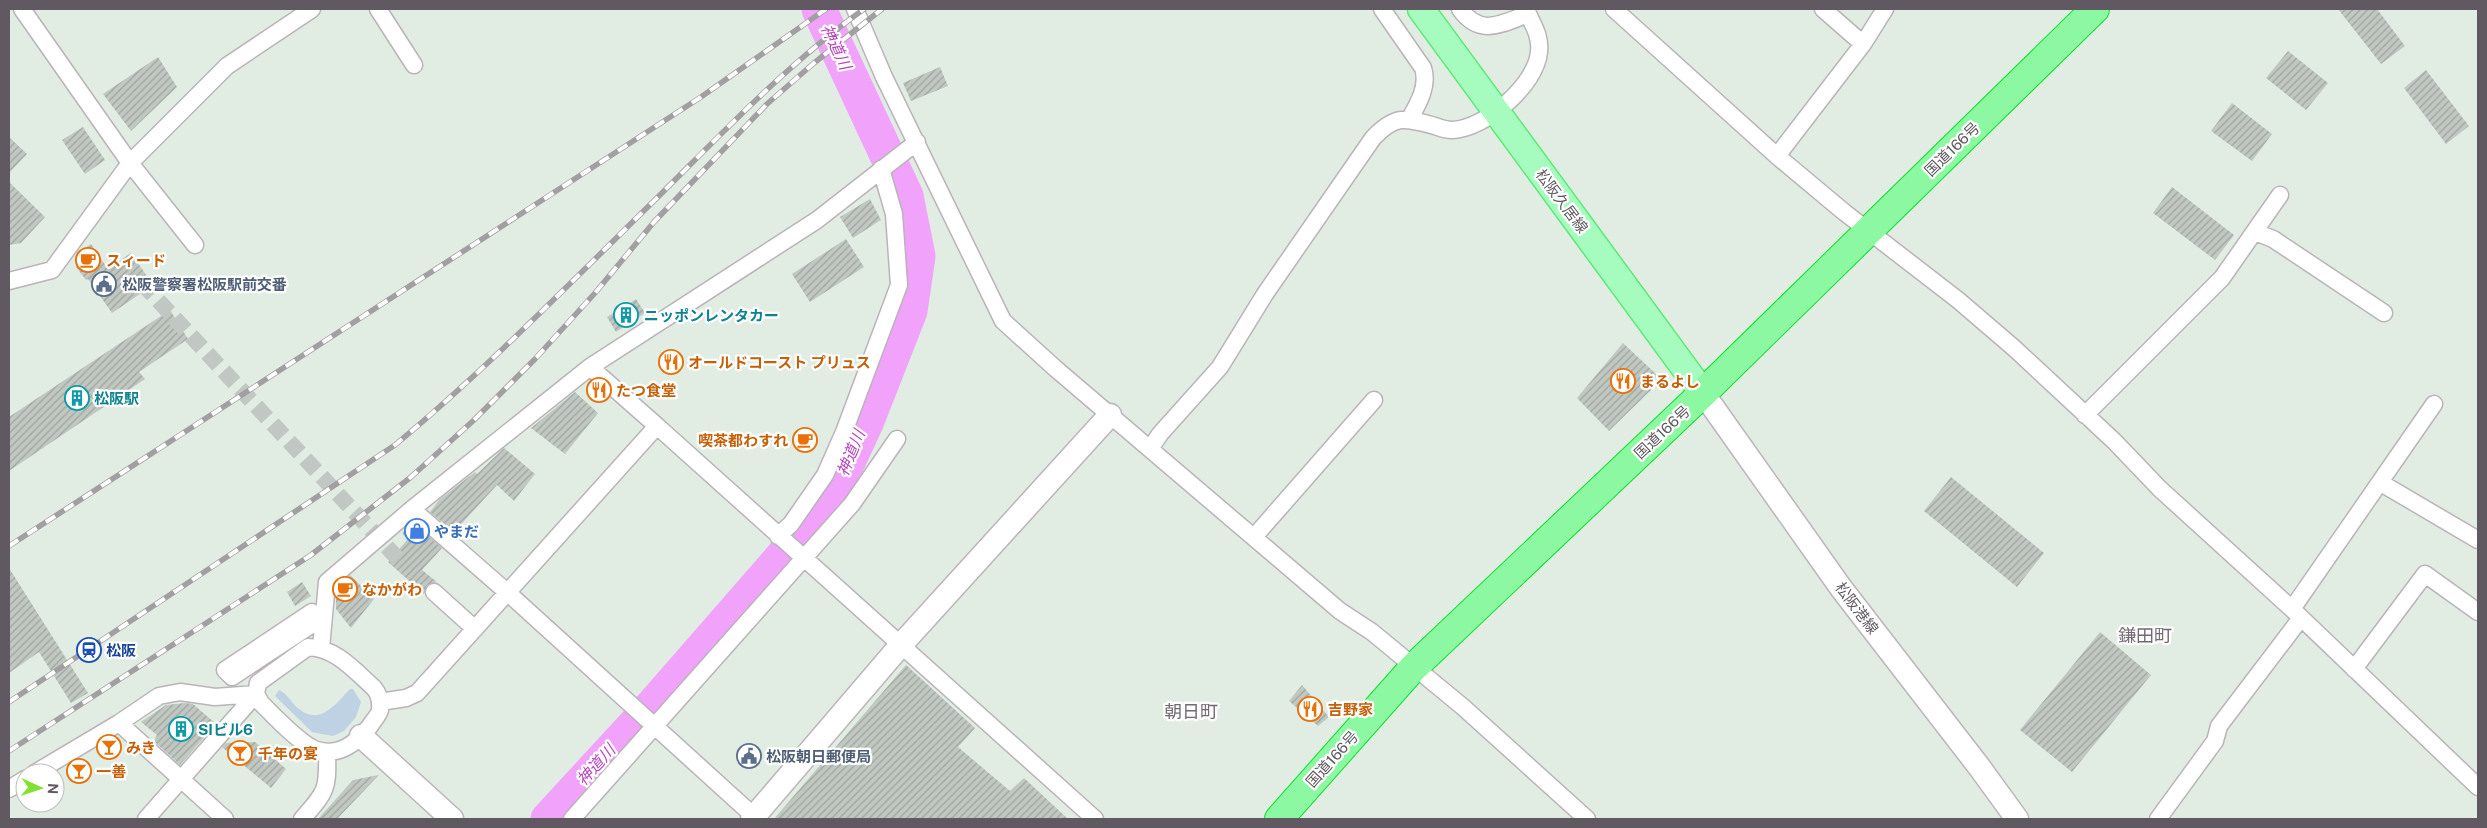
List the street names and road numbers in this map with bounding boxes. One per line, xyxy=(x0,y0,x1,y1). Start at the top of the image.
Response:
street label: 国道166号 xyxy=(1921,119,1983,179)
street label: 松阪久居線 xyxy=(1533,166,1591,236)
street label: 国道166号 xyxy=(1631,402,1693,462)
street label: 松阪港線 xyxy=(1832,579,1882,637)
street label: 国道166号 xyxy=(1302,727,1362,791)

